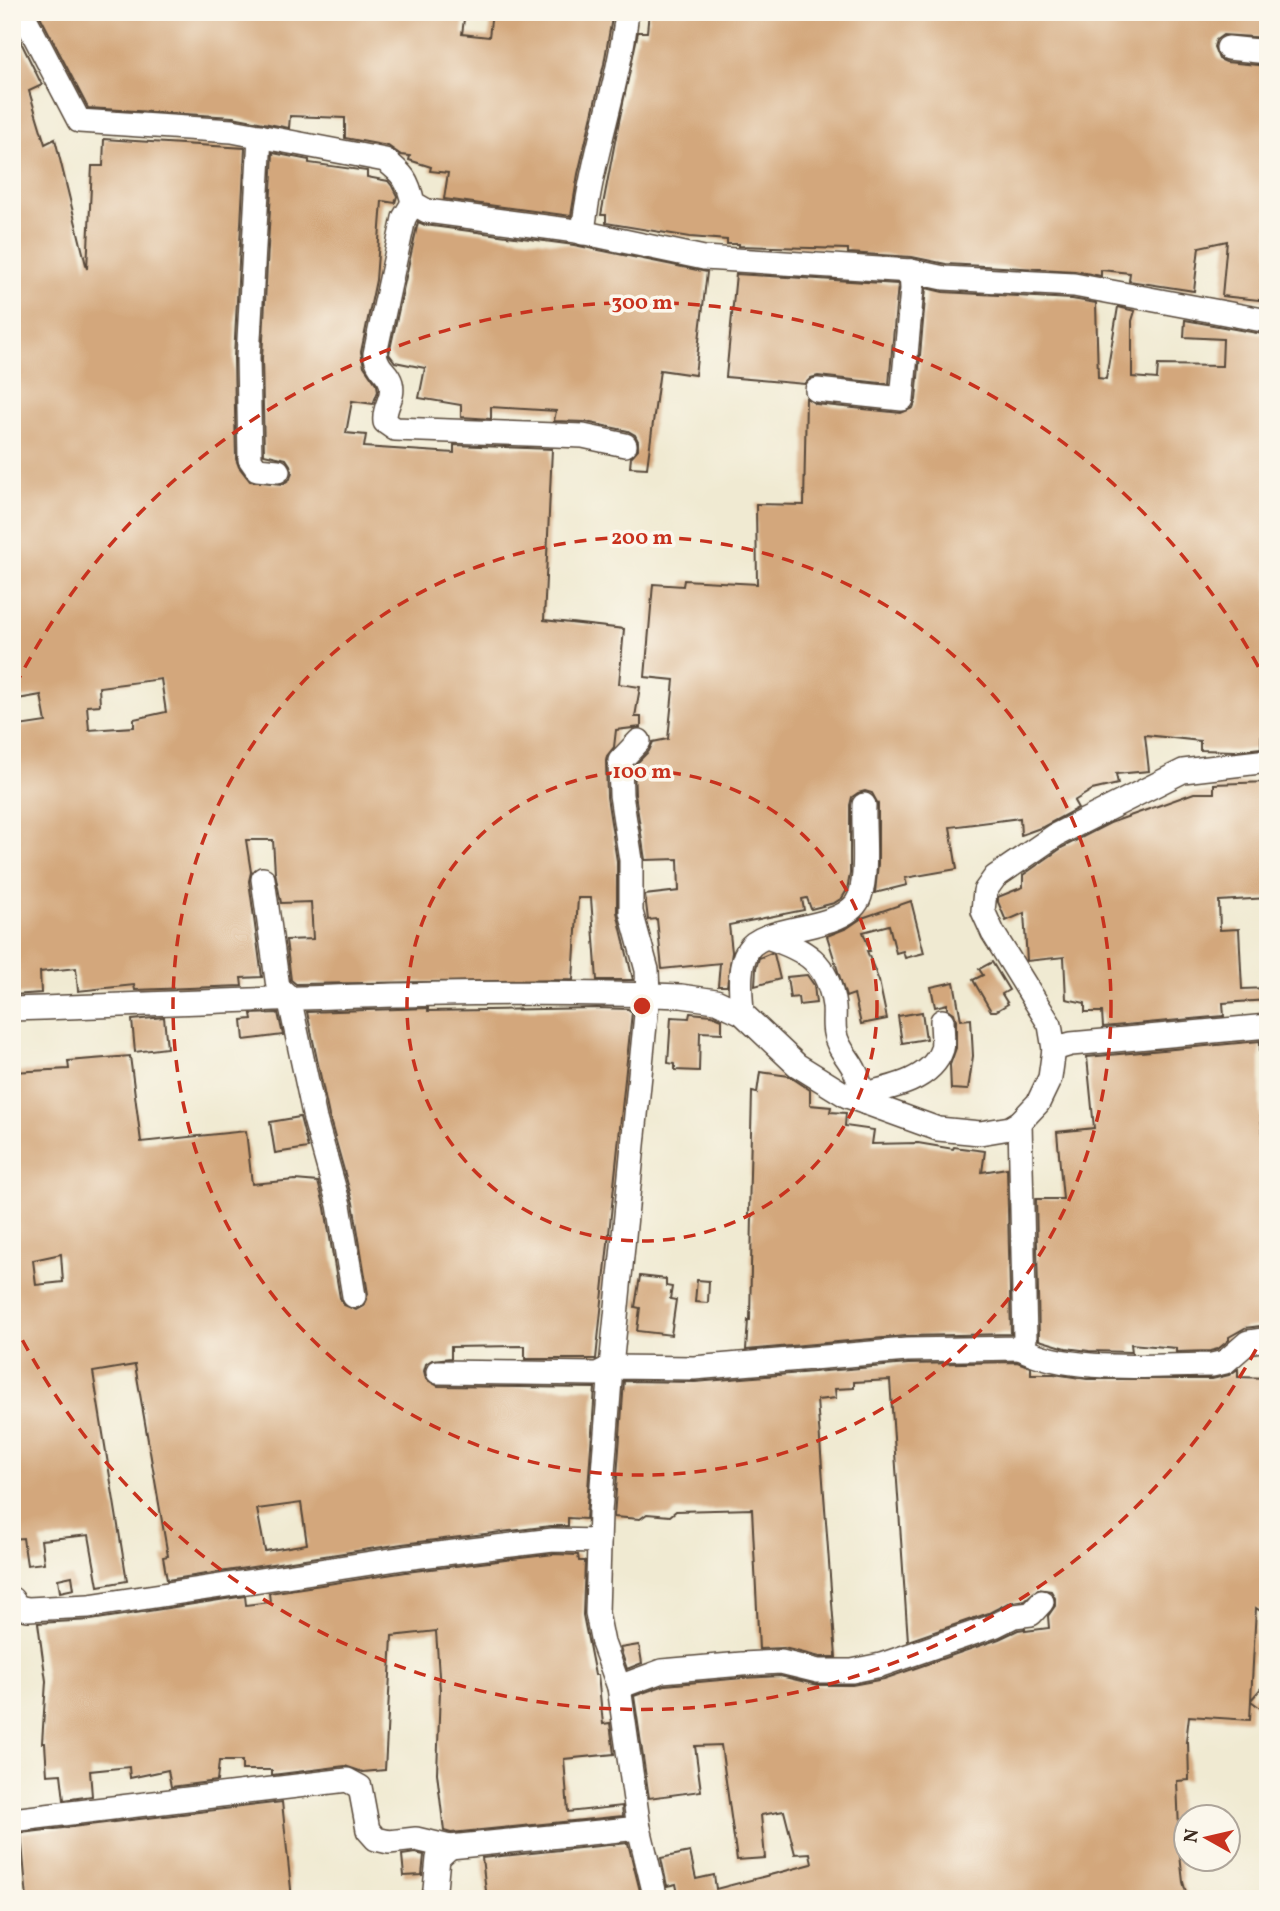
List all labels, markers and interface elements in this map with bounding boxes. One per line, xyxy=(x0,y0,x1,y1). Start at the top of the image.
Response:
text: 300 m xyxy=(612,289,672,318)
text: 200 m xyxy=(611,524,673,553)
text: 100 m xyxy=(612,758,672,787)
centre of rings xyxy=(630,994,654,1018)
north arrow xyxy=(1172,1802,1242,1872)
text: N xyxy=(1178,1827,1206,1845)

